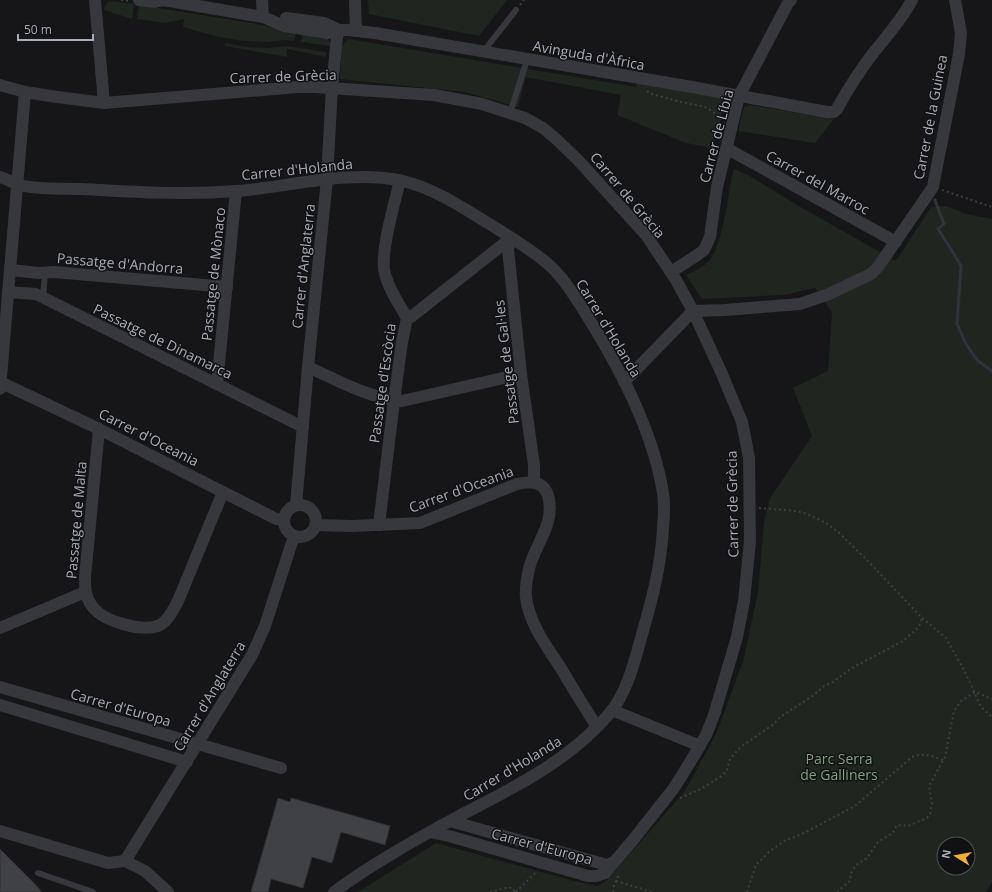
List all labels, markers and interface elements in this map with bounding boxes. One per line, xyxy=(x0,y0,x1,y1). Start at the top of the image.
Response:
scale bar xyxy=(18,16,93,42)
text: 50 m xyxy=(24,21,52,38)
street label: Avinguda d'Àfrica xyxy=(532,36,646,74)
street label: Carrer de la Guinea xyxy=(909,53,951,181)
street label: Carrer de Grècia xyxy=(229,65,337,87)
street label: Carrer de Líbia xyxy=(694,87,738,185)
street label: Carrer del Marroc xyxy=(763,146,873,219)
street label: Carrer de Grècia xyxy=(586,148,670,242)
street label: Carrer d'Holanda xyxy=(240,154,354,184)
street label: Carrer d'Anglaterra xyxy=(287,203,319,329)
street label: Passatge de Mònaco xyxy=(197,206,229,342)
street label: Passatge d'Andorra xyxy=(56,248,184,278)
street label: Carrer d'Holanda xyxy=(572,275,646,381)
street label: Passatge de Dinamarca xyxy=(90,299,236,383)
street label: Passatge de Gal·les xyxy=(489,299,523,425)
street label: Passatge d'Escòcia xyxy=(364,322,400,444)
street label: Carrer d'Oceania xyxy=(96,404,202,470)
street label: Carrer de Grècia xyxy=(722,450,742,558)
street label: Passatge de Malta xyxy=(61,460,91,580)
street label: Carrer d'Oceania xyxy=(406,461,516,517)
street label: Carrer d'Anglaterra xyxy=(169,637,249,755)
street label: Carrer d'Europa xyxy=(69,684,173,730)
street label: Carrer d'Holanda xyxy=(459,731,565,805)
park label: Parc Serra de Galliners xyxy=(800,749,878,784)
street label: Carrer d'Europa xyxy=(489,823,595,869)
north arrow xyxy=(936,836,976,876)
text: N xyxy=(937,848,954,860)

